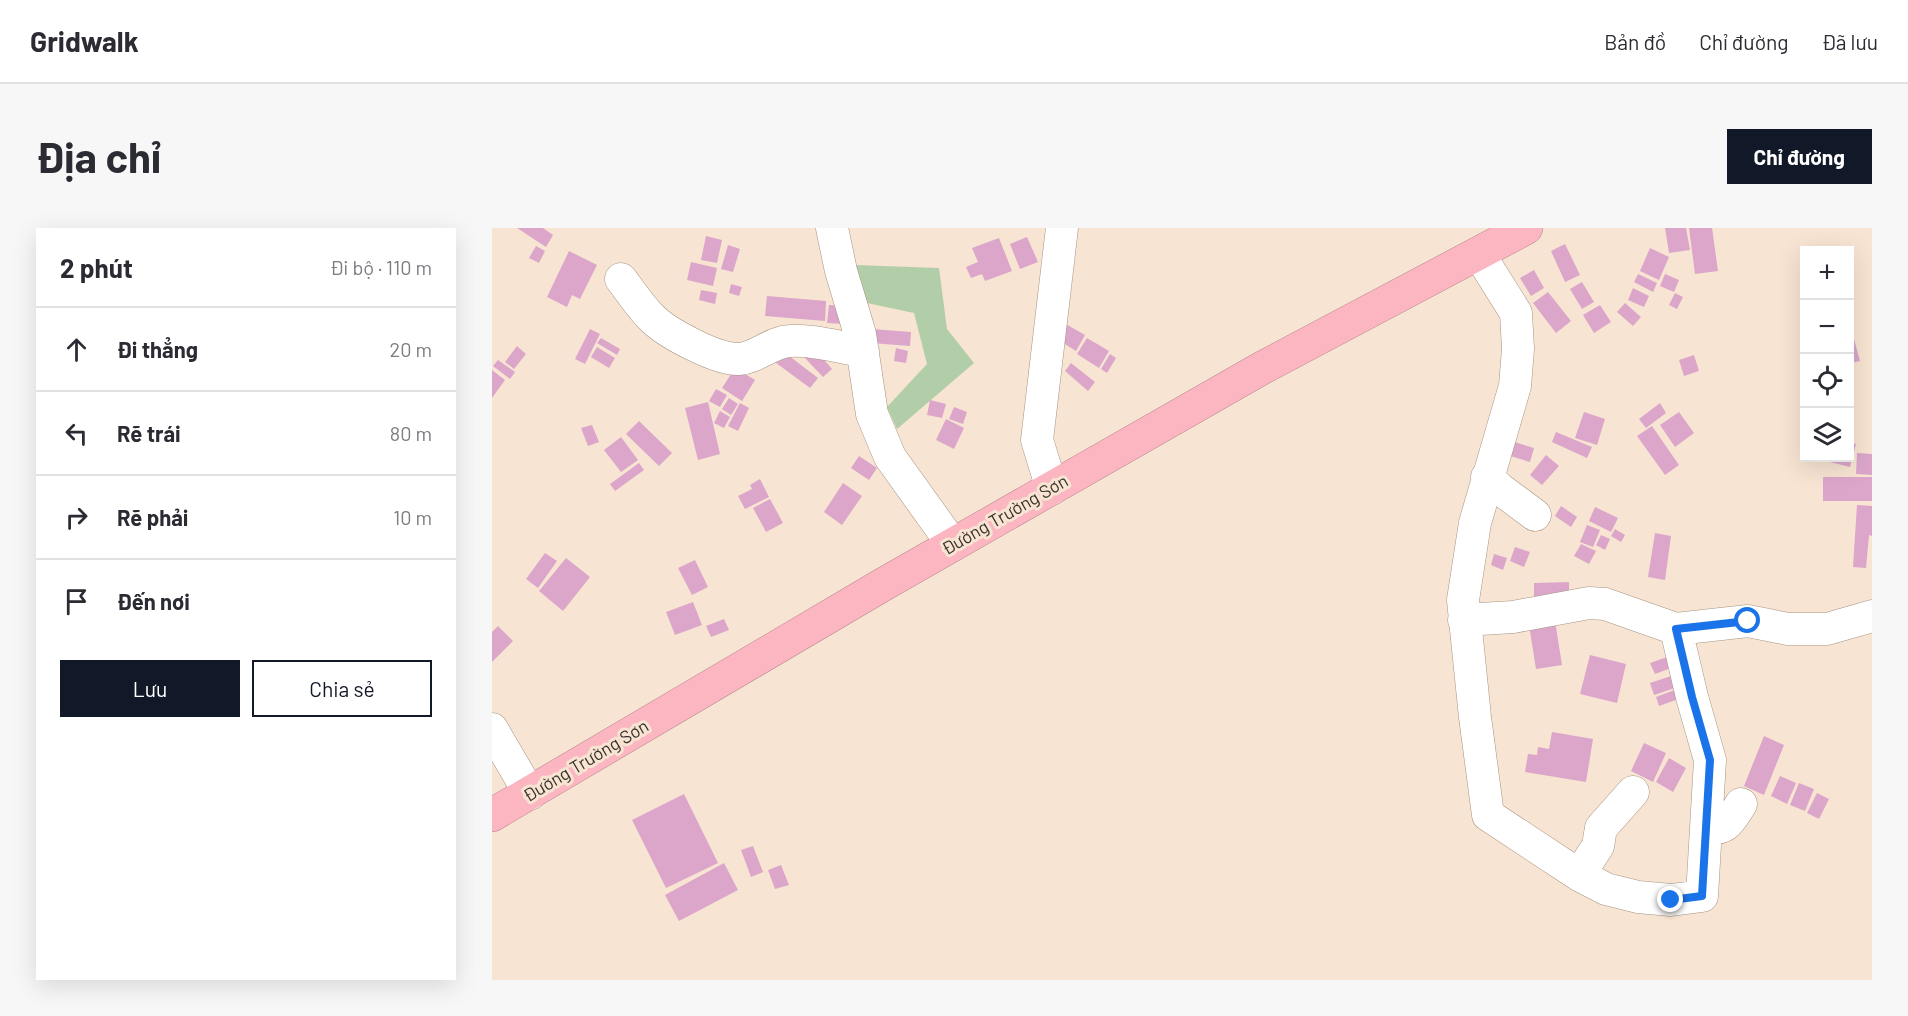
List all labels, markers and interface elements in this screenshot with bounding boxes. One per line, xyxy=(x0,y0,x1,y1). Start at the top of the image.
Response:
text: Gridwalk xyxy=(30,24,139,58)
text: Bản đồ xyxy=(1604,29,1666,54)
text: Chỉ đường xyxy=(1699,29,1788,54)
text: Đã lưu xyxy=(1821,29,1878,54)
button: Chỉ đường xyxy=(1727,129,1872,184)
text: Địa chỉ xyxy=(36,131,161,181)
map controls xyxy=(1800,246,1854,462)
button: + xyxy=(1800,246,1854,300)
text: 2 phút xyxy=(60,252,133,283)
text: Đi bộ · 110 m xyxy=(330,255,432,279)
button: − xyxy=(1800,300,1854,354)
icon: ahead xyxy=(60,333,93,366)
text: Đi thẳng xyxy=(117,336,198,362)
text: 20 m xyxy=(389,337,432,361)
button: locate xyxy=(1800,354,1854,408)
button: layers xyxy=(1800,408,1854,462)
icon: left xyxy=(60,417,93,450)
text: Rẽ trái xyxy=(117,420,181,446)
text: 80 m xyxy=(390,421,432,445)
street label: Đường Trường Sơn xyxy=(937,469,1072,559)
icon: right xyxy=(60,501,93,534)
text: Rẽ phải xyxy=(117,504,188,530)
text: 10 m xyxy=(393,505,432,529)
icon: arrive xyxy=(60,585,93,618)
text: Đến nơi xyxy=(117,588,190,614)
route start xyxy=(1734,607,1760,633)
button: Lưu xyxy=(60,660,240,717)
button: Chia sẻ xyxy=(252,660,432,717)
street label: Đường Trường Sơn xyxy=(519,714,652,806)
route end xyxy=(1657,886,1683,912)

